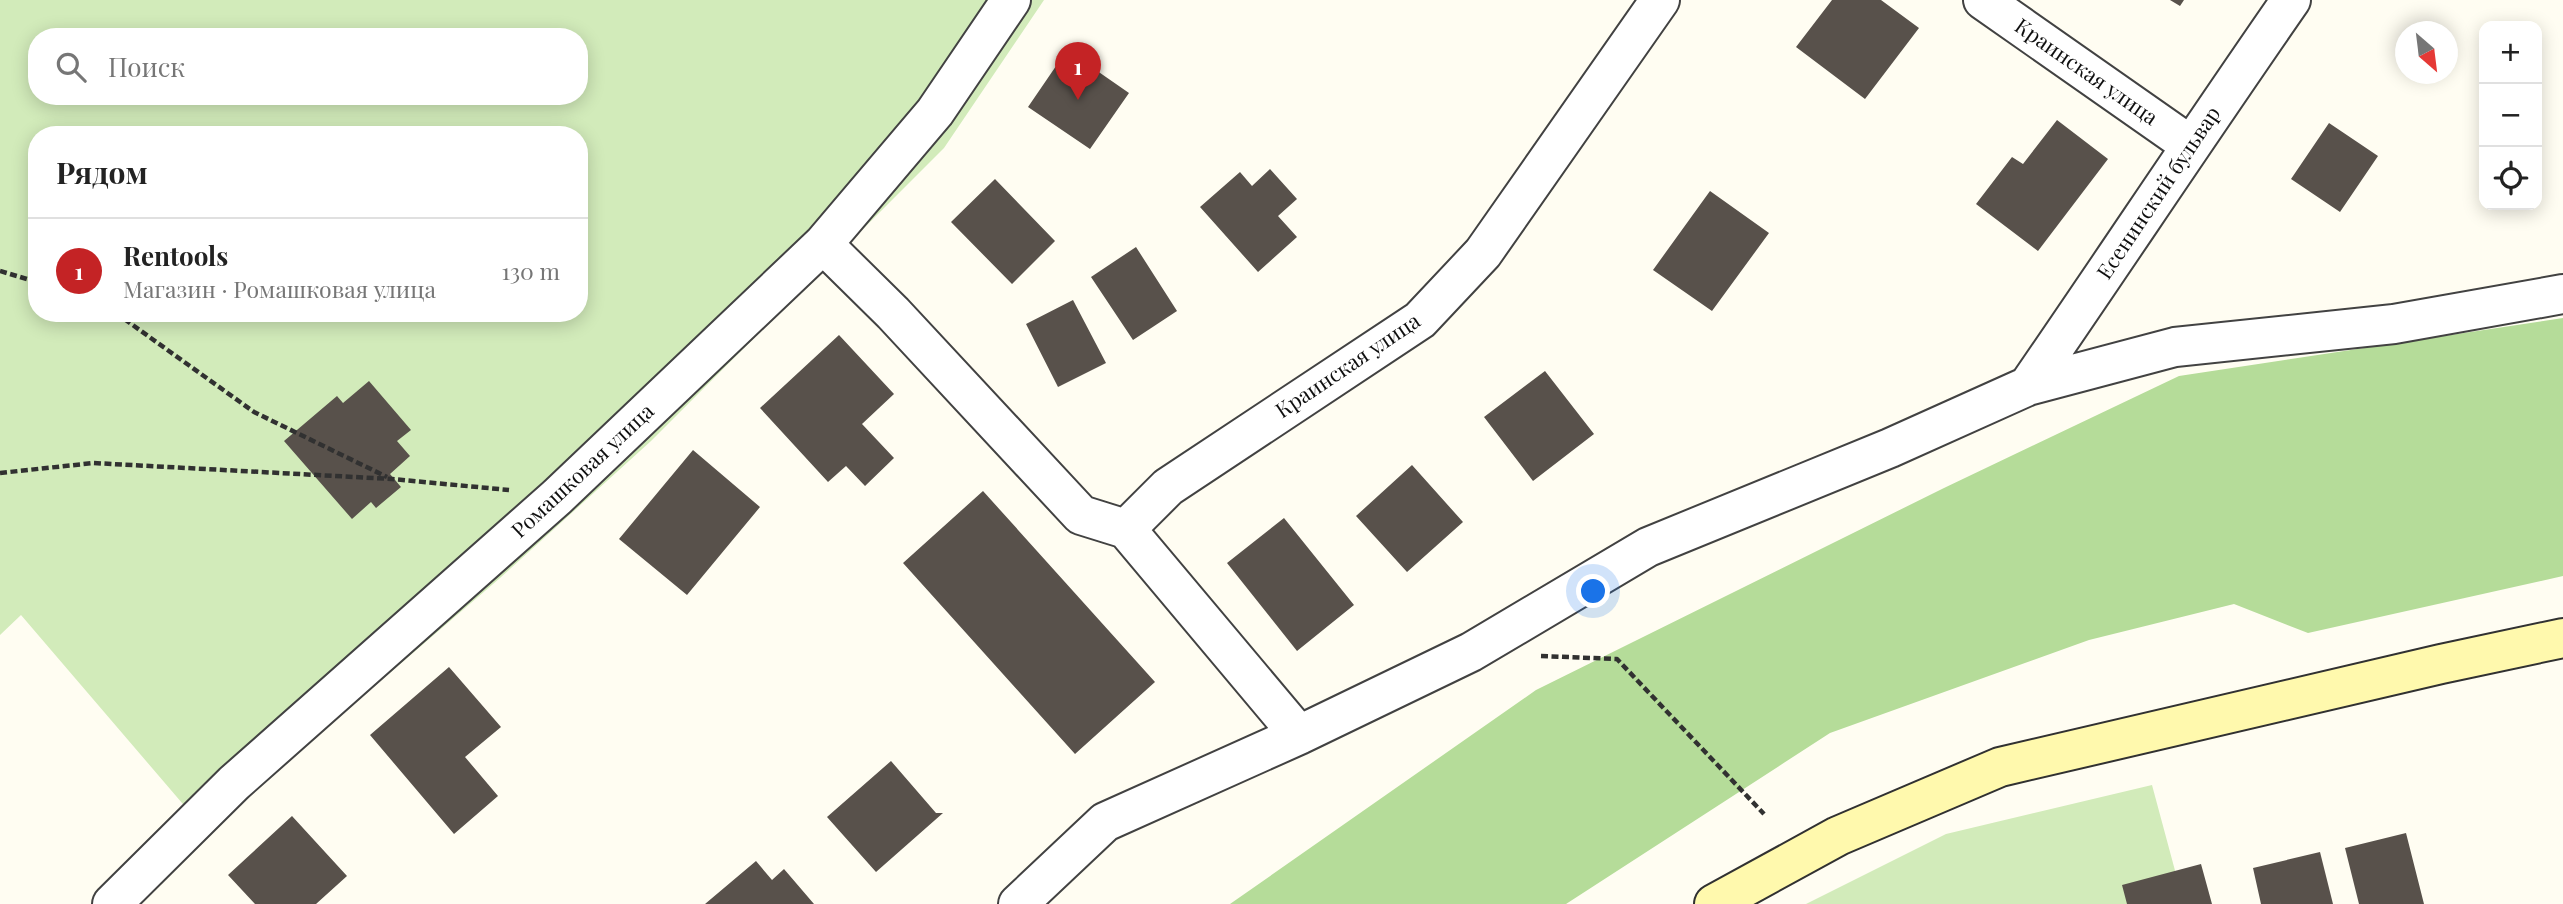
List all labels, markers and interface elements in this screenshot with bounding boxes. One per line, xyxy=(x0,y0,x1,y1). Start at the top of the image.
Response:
street label: Краинская улица xyxy=(2010,11,2165,130)
north arrow xyxy=(2395,21,2458,84)
map controls xyxy=(2479,21,2542,210)
button: + xyxy=(2479,21,2542,84)
search box xyxy=(28,28,588,105)
pin: 1 xyxy=(1055,42,1101,100)
icon: search xyxy=(52,48,90,86)
text: Поиск xyxy=(108,49,185,84)
button: − xyxy=(2479,84,2542,147)
street label: Есенинский бульвар xyxy=(2089,100,2226,284)
button: locate xyxy=(2479,147,2542,210)
text: Рядом xyxy=(56,152,148,192)
text: Rentools xyxy=(123,238,228,273)
text: 1 xyxy=(75,255,83,286)
text: 130 m xyxy=(502,255,560,286)
text: Магазин · Ромашковая улица xyxy=(123,273,436,304)
street label: Краинская улица xyxy=(1269,305,1425,423)
street label: Ромашковая улица xyxy=(504,396,659,543)
your location xyxy=(1576,574,1610,608)

